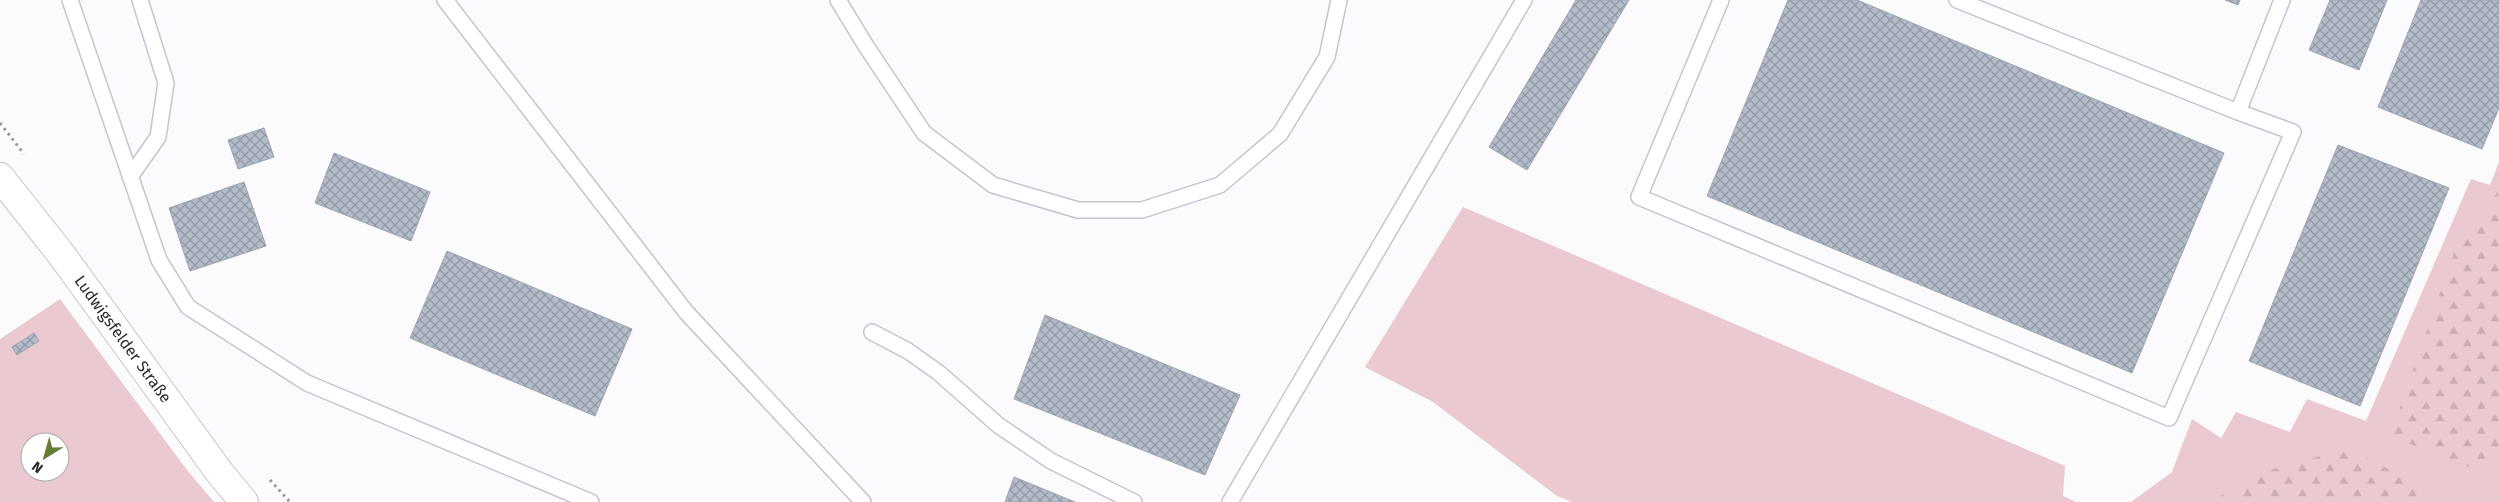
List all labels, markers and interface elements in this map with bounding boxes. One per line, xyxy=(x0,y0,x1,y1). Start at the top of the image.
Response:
street label: Ludwigsfelder Straße xyxy=(70,272,176,406)
north arrow xyxy=(20,432,70,482)
text: N xyxy=(29,457,46,477)

